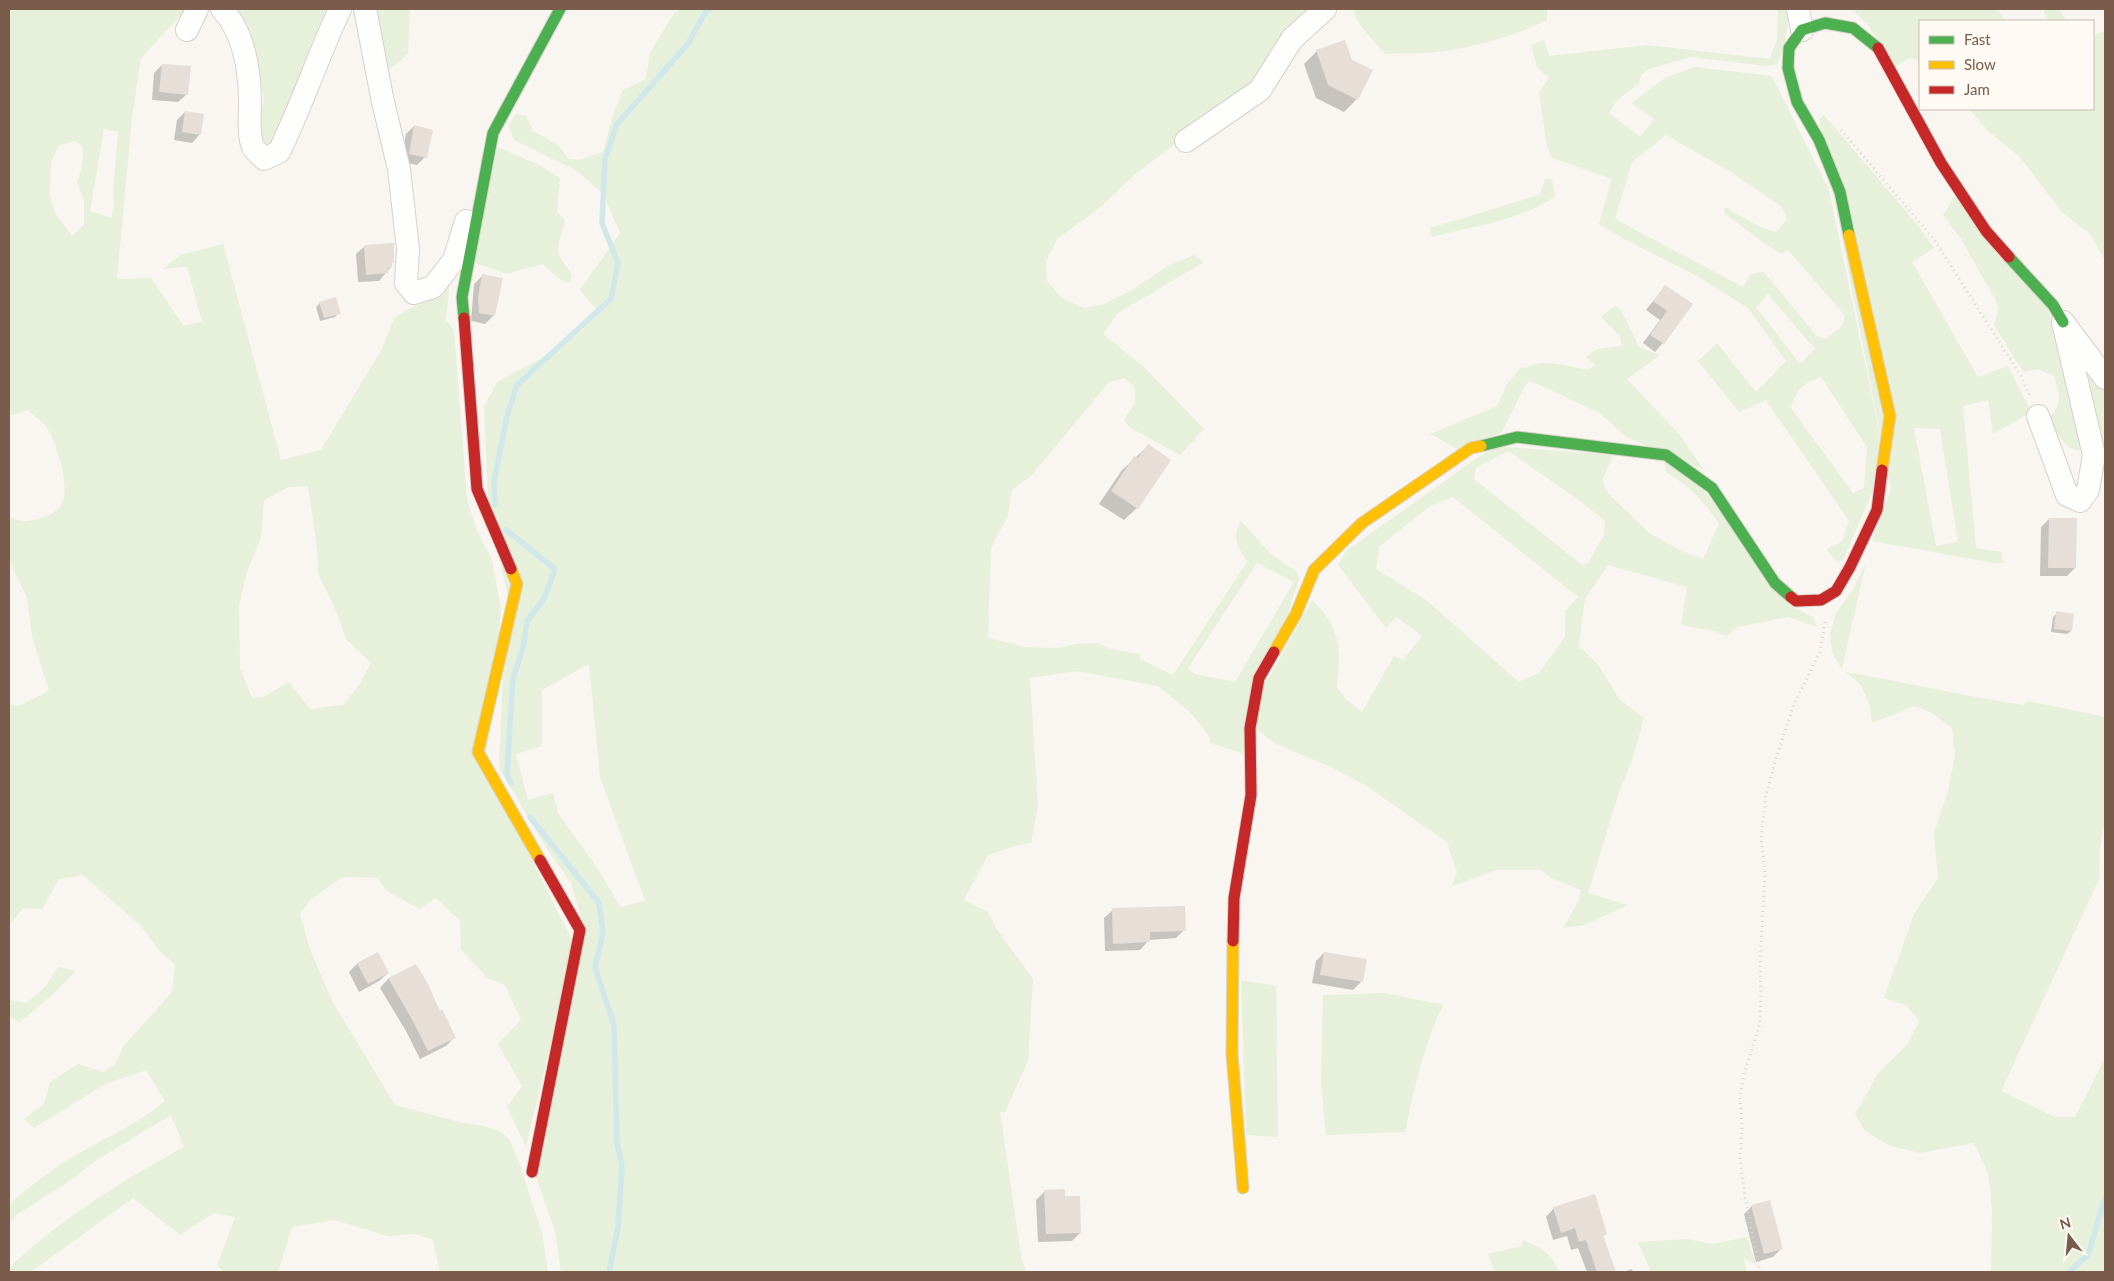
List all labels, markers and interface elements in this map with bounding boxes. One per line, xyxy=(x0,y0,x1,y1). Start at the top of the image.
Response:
legend xyxy=(1919,20,2094,110)
text: Fast xyxy=(1964,30,1991,48)
text: Slow xyxy=(1964,55,1996,73)
text: Jam xyxy=(1964,80,1990,98)
north arrow xyxy=(2044,1211,2094,1261)
text: N xyxy=(2058,1213,2073,1233)

